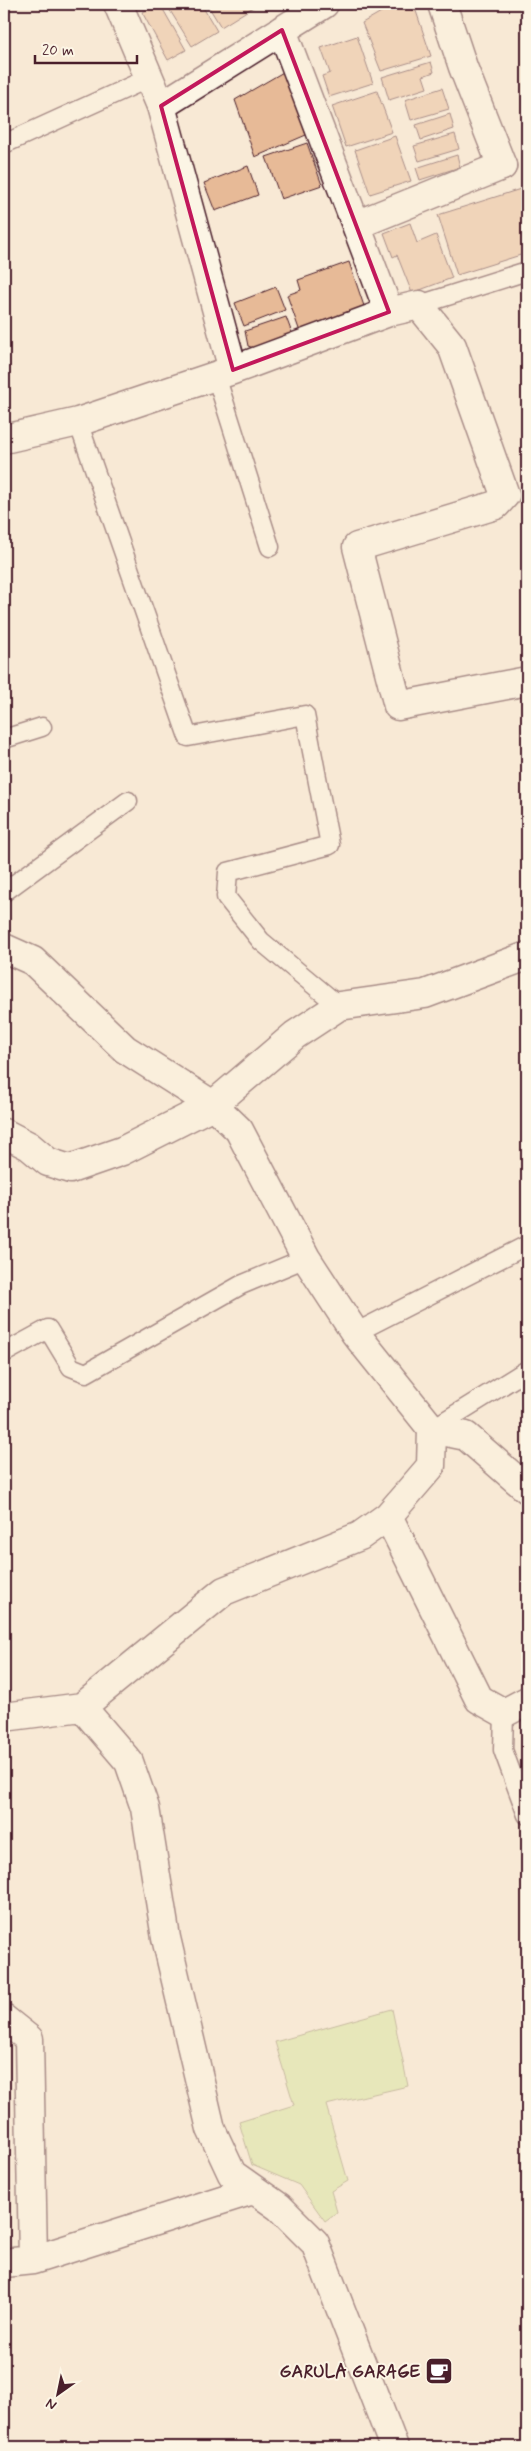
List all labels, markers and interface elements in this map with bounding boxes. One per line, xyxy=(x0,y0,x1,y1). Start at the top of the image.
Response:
scale bar xyxy=(35,32,138,64)
text: 20 m xyxy=(42,41,74,61)
cafe icon: GARULA GARAGE xyxy=(424,2356,454,2386)
place label: GARULA GARAGE xyxy=(280,2360,421,2384)
north arrow xyxy=(32,2368,82,2418)
text: N xyxy=(43,2394,60,2414)

